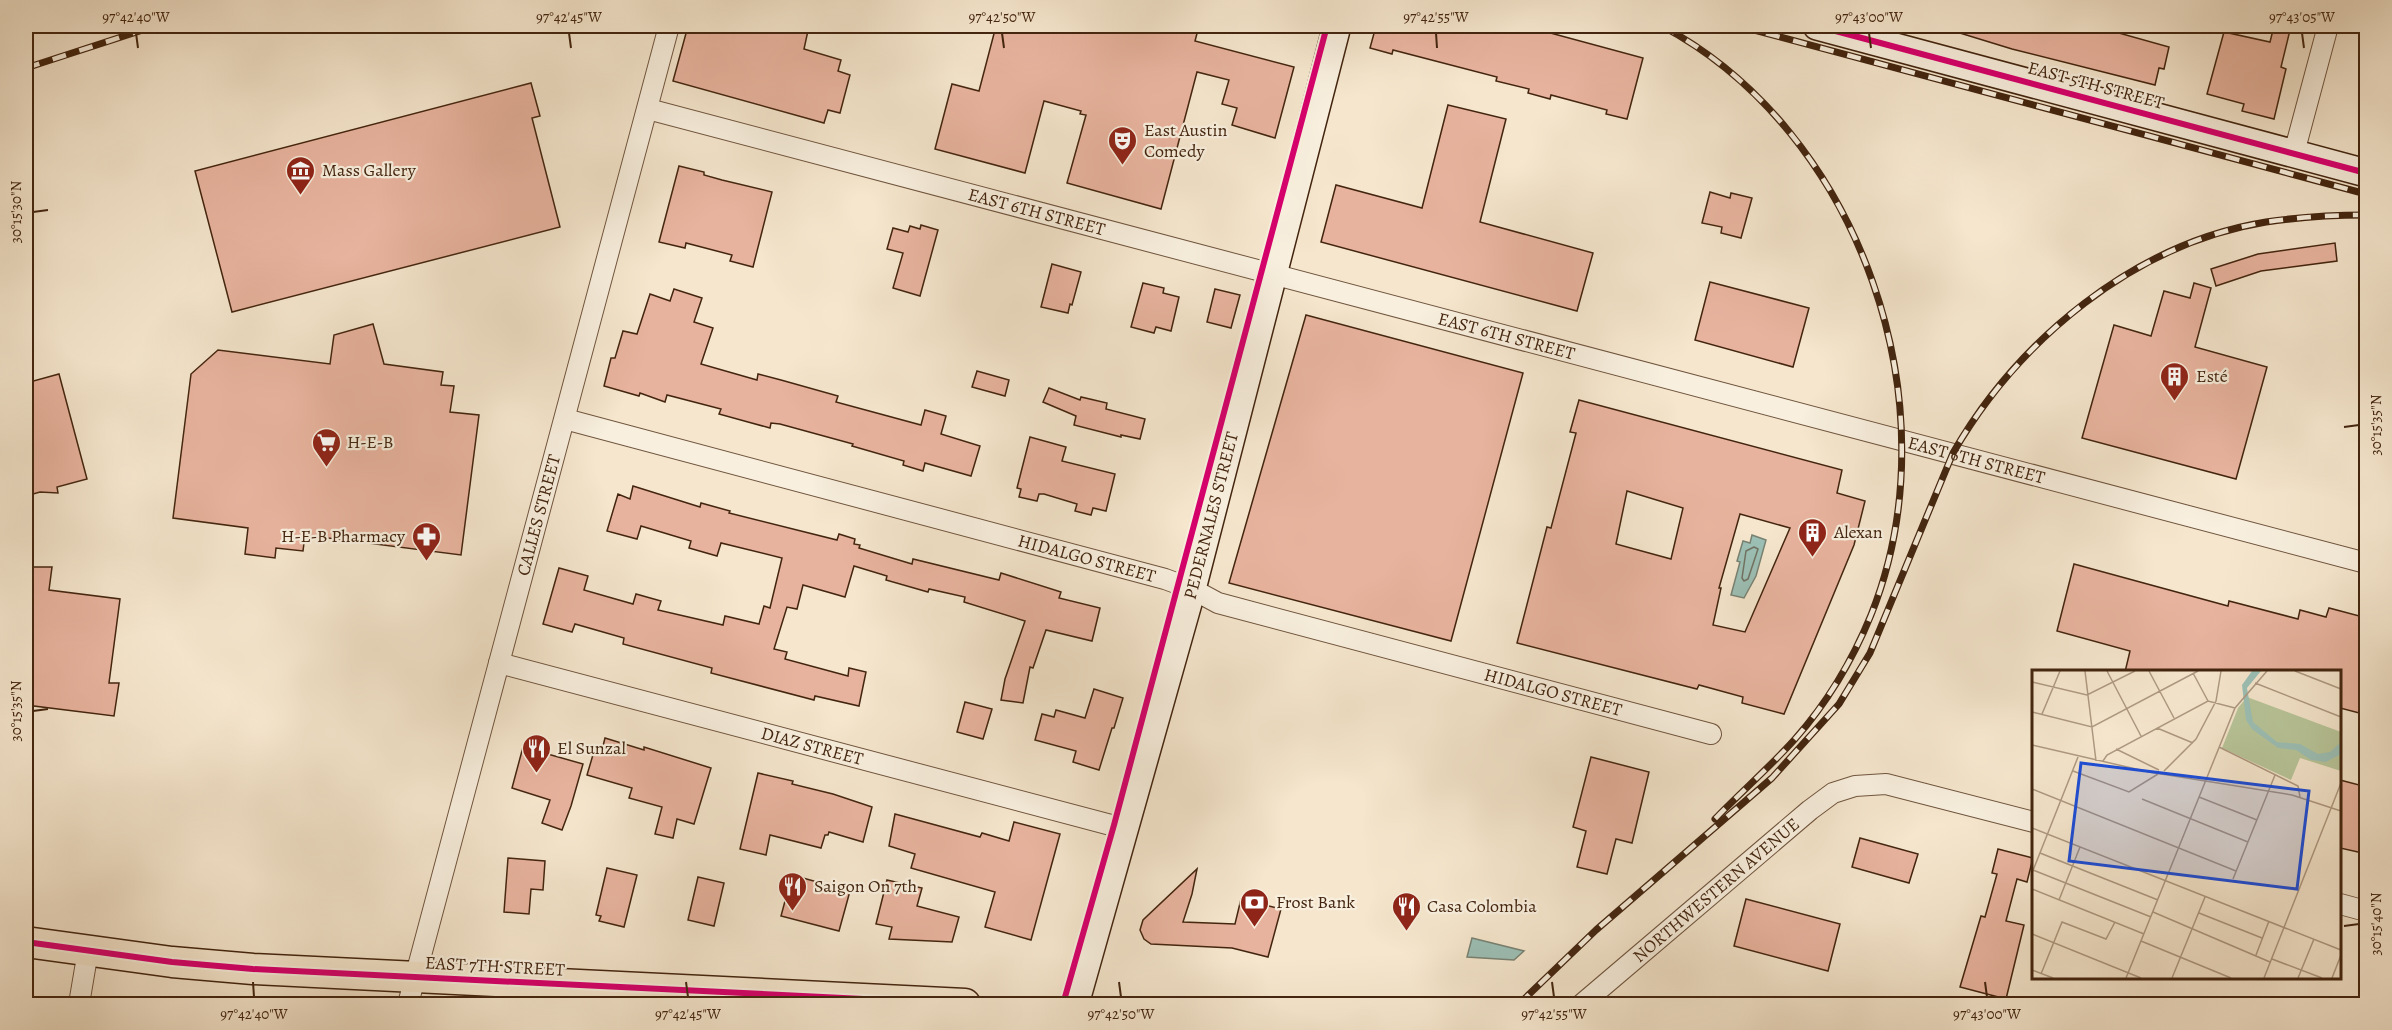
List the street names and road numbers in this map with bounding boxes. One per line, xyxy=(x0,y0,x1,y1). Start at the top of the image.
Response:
street label: EAST 5TH STREET xyxy=(2025,55,2167,115)
street label: EAST 6TH STREET xyxy=(965,182,1108,241)
street label: EAST 6TH STREET xyxy=(1435,306,1578,366)
street label: PEDERNALES STREET xyxy=(1178,429,1244,602)
street label: EAST 6TH STREET xyxy=(1905,430,2048,490)
street label: CALLES STREET xyxy=(511,452,566,578)
street label: HIDALGO STREET xyxy=(1015,528,1159,588)
street label: HIDALGO STREET xyxy=(1481,662,1625,722)
street label: DIAZ STREET xyxy=(758,721,866,771)
street label: NORTHWESTERN AVENUE xyxy=(1628,812,1805,968)
street label: EAST 7TH STREET xyxy=(424,950,566,982)

